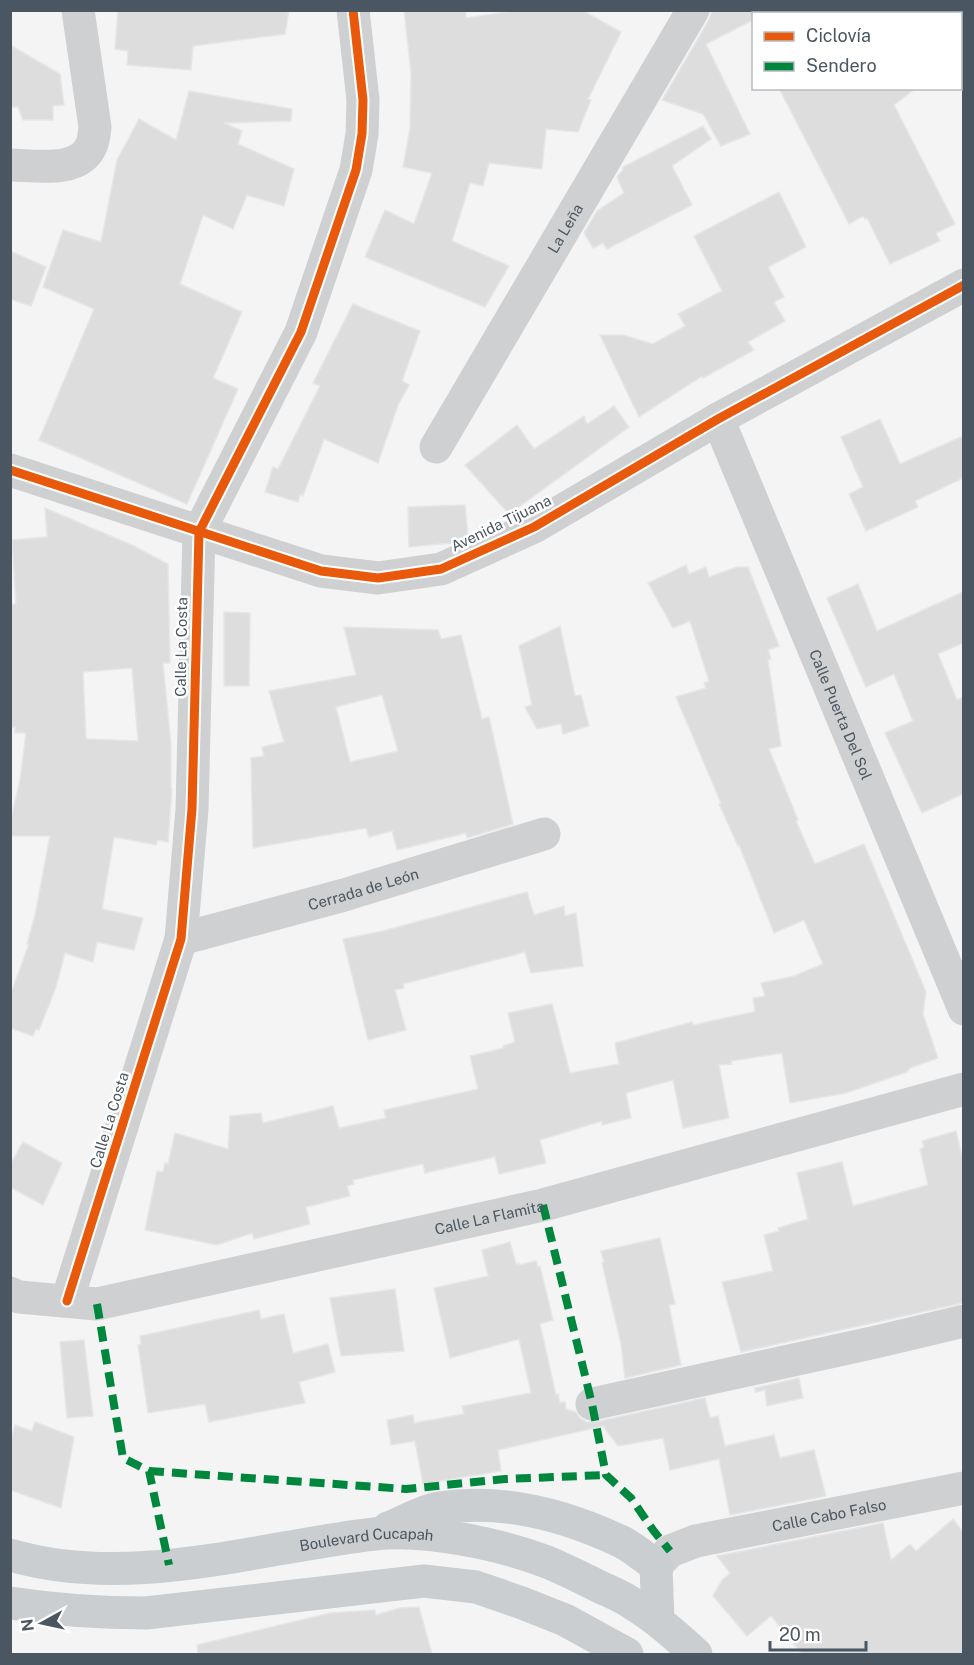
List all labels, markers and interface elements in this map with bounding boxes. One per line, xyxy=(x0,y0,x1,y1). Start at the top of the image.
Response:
legend xyxy=(752,12,962,90)
text: Ciclovía xyxy=(806,25,871,46)
text: Sendero xyxy=(806,55,877,76)
street label: La Leña xyxy=(544,200,586,256)
street label: Avenida Tijuana xyxy=(448,491,554,555)
street label: Calle La Costa xyxy=(172,597,190,697)
street label: Calle Puerta Del Sol xyxy=(806,647,876,782)
street label: Cerrada de León xyxy=(306,864,420,913)
street label: Calle La Costa xyxy=(86,1070,132,1170)
street label: Calle La Flamita xyxy=(433,1196,546,1237)
street label: Calle Cabo Falso xyxy=(770,1495,888,1534)
street label: Boulevard Cucapah xyxy=(298,1524,434,1554)
north arrow xyxy=(12,1593,72,1653)
scale bar xyxy=(770,1614,866,1652)
text: N xyxy=(17,1617,38,1633)
text: 20 m xyxy=(779,1624,821,1645)

